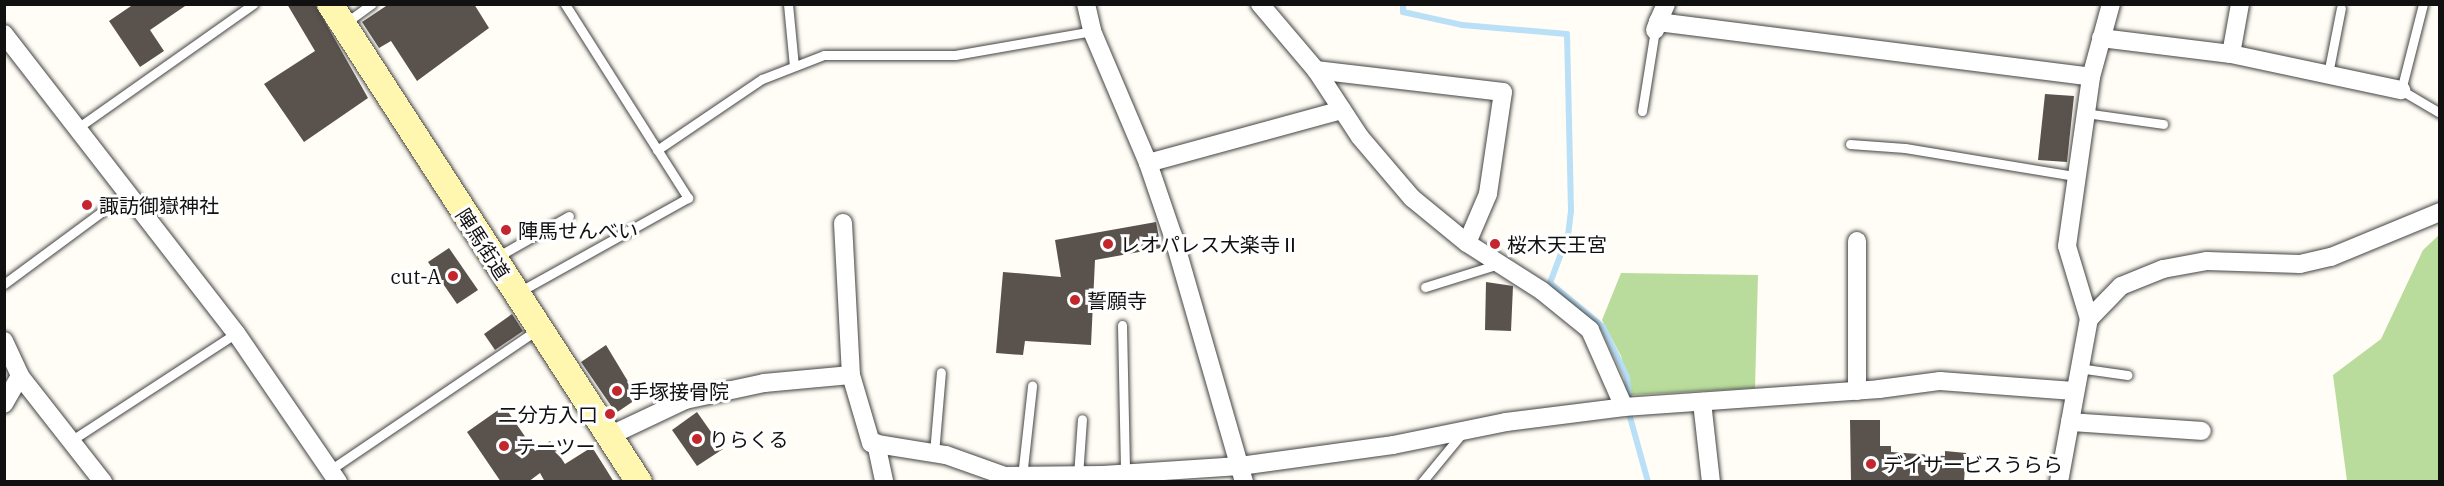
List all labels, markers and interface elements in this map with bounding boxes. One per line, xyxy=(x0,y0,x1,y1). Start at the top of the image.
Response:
place label: 諏訪御嶽神社 xyxy=(99,193,219,217)
marker: 諏訪御嶽神社 xyxy=(80,198,94,212)
street label: 陣馬街道 xyxy=(451,204,515,284)
place label: 陣馬せんべい xyxy=(518,218,638,242)
marker: 陣馬せんべい xyxy=(499,223,513,237)
place label: レオパレス大楽寺Ⅱ xyxy=(1120,232,1300,256)
place label: 桜木天王宮 xyxy=(1507,232,1607,256)
marker: レオパレス大楽寺Ⅱ xyxy=(1101,237,1115,251)
marker: 桜木天王宮 xyxy=(1488,237,1502,251)
place label: cut-A xyxy=(391,264,441,288)
marker: cut-A xyxy=(446,269,460,283)
place label: 誓願寺 xyxy=(1087,288,1147,312)
marker: 誓願寺 xyxy=(1068,293,1082,307)
place label: 手塚接骨院 xyxy=(629,379,729,403)
marker: 手塚接骨院 xyxy=(610,384,624,398)
place label: 二分方入口 xyxy=(498,402,598,426)
marker: 二分方入口 xyxy=(603,407,617,421)
place label: りらくる xyxy=(709,427,789,451)
marker: りらくる xyxy=(690,432,704,446)
place label: テーツー xyxy=(516,434,596,458)
marker: テーツー xyxy=(497,439,511,453)
place label: デイサービスうらら xyxy=(1883,452,2063,476)
marker: デイサービスうらら xyxy=(1864,457,1878,471)

